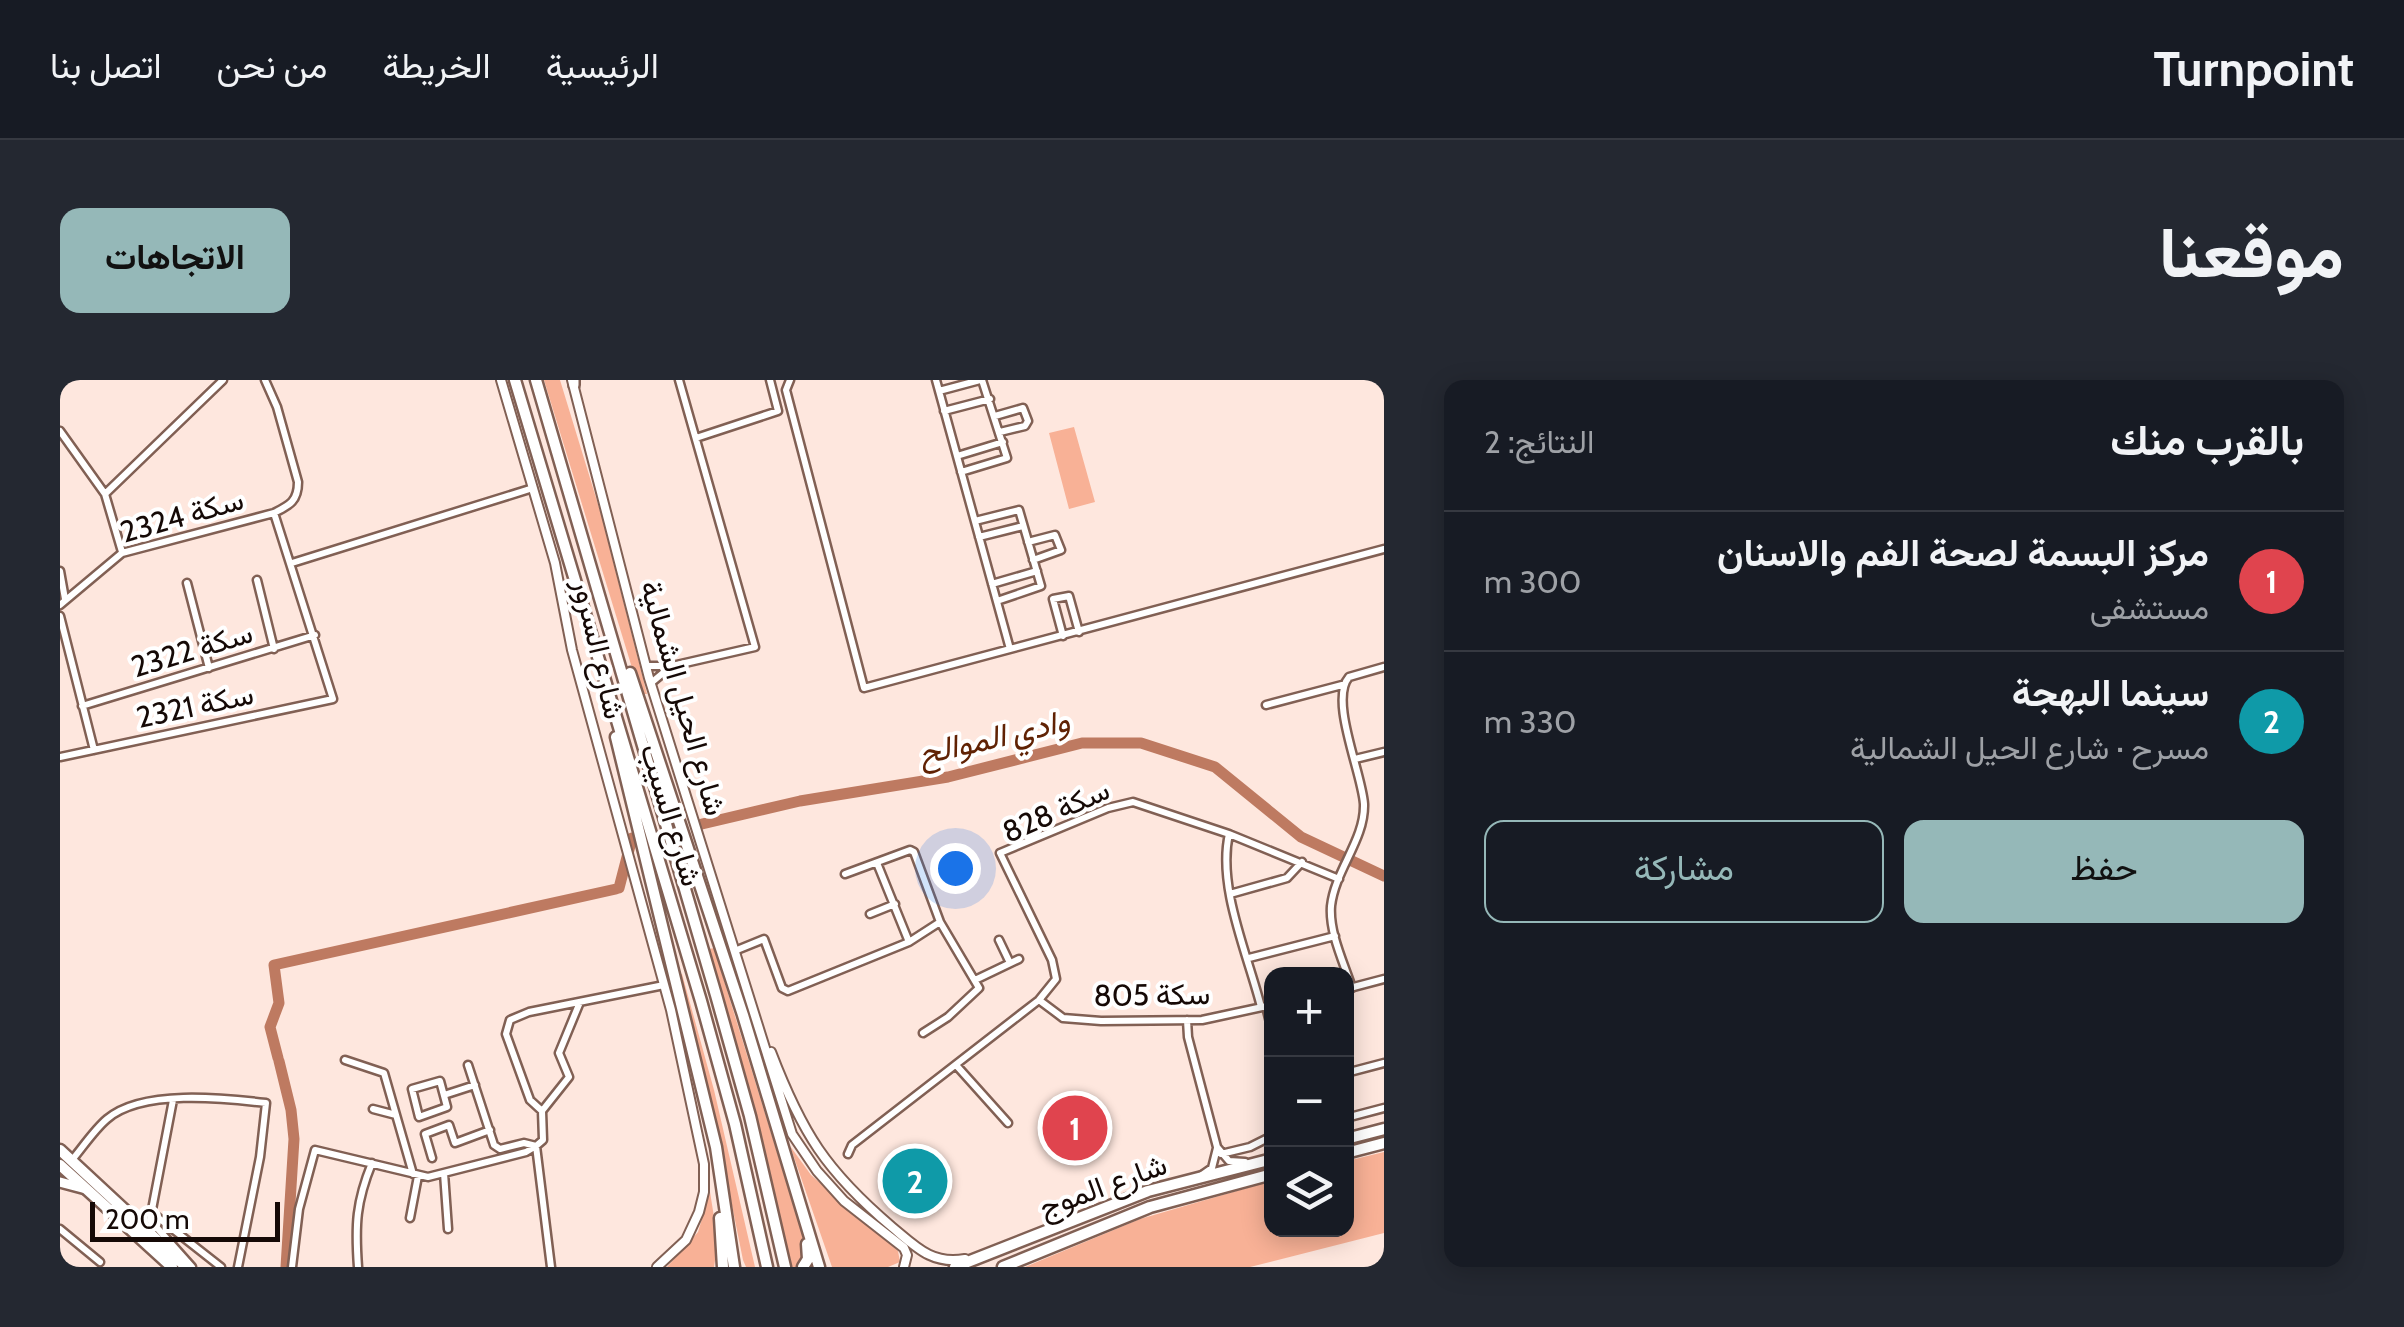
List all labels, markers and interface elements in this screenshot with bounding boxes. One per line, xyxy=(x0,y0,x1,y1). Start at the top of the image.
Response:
text: Turnpoint xyxy=(2153,40,2354,98)
text: اتصل بنا xyxy=(50,44,162,87)
text: من نحن xyxy=(217,44,327,87)
text: الخريطة xyxy=(382,44,491,87)
text: الرئيسية xyxy=(546,44,659,87)
button: الاتجاهات xyxy=(60,208,290,313)
text: موقعنا xyxy=(2159,209,2344,295)
text: بالقرب منك xyxy=(2110,414,2304,466)
text: النتائج: 2 xyxy=(1484,422,1595,461)
street label: سكة 2324 xyxy=(116,480,248,551)
text: مركز البسمة لصحة الفم والاسنان xyxy=(1717,529,2209,576)
text: 300 m xyxy=(1484,562,1581,601)
text: 1 xyxy=(2266,562,2277,601)
street label: شارع السرور xyxy=(563,574,634,723)
street label: شارع الحيل الشمالية xyxy=(630,576,735,820)
text: مستشفى xyxy=(2090,588,2209,627)
street label: سكة 2322 xyxy=(127,614,257,685)
text: سينما البهجة xyxy=(2012,669,2209,716)
street label: سكة 2321 xyxy=(133,675,257,736)
water label: وادي الموالح xyxy=(915,700,1075,780)
text: 330 m xyxy=(1484,702,1576,741)
text: 2 xyxy=(2263,702,2280,741)
text: مسرح · شارع الحيل الشمالية xyxy=(1850,728,2209,767)
street label: شارع السيب xyxy=(630,739,711,891)
street label: سكة 828 xyxy=(996,771,1115,851)
button: مشاركة xyxy=(1484,820,1884,923)
button: حفظ xyxy=(1904,820,2304,923)
your location xyxy=(930,843,981,894)
map controls xyxy=(1264,967,1354,1237)
button: + xyxy=(1264,967,1354,1057)
street label: سكة 805 xyxy=(1093,975,1211,1014)
button: − xyxy=(1264,1057,1354,1147)
pin: 1 xyxy=(1042,1090,1108,1166)
pin: 2 xyxy=(882,1144,948,1218)
street label: شارع الموج xyxy=(1034,1145,1172,1228)
button: layers xyxy=(1264,1147,1354,1237)
scale bar xyxy=(90,1197,280,1241)
text: 200 m xyxy=(105,1202,190,1236)

